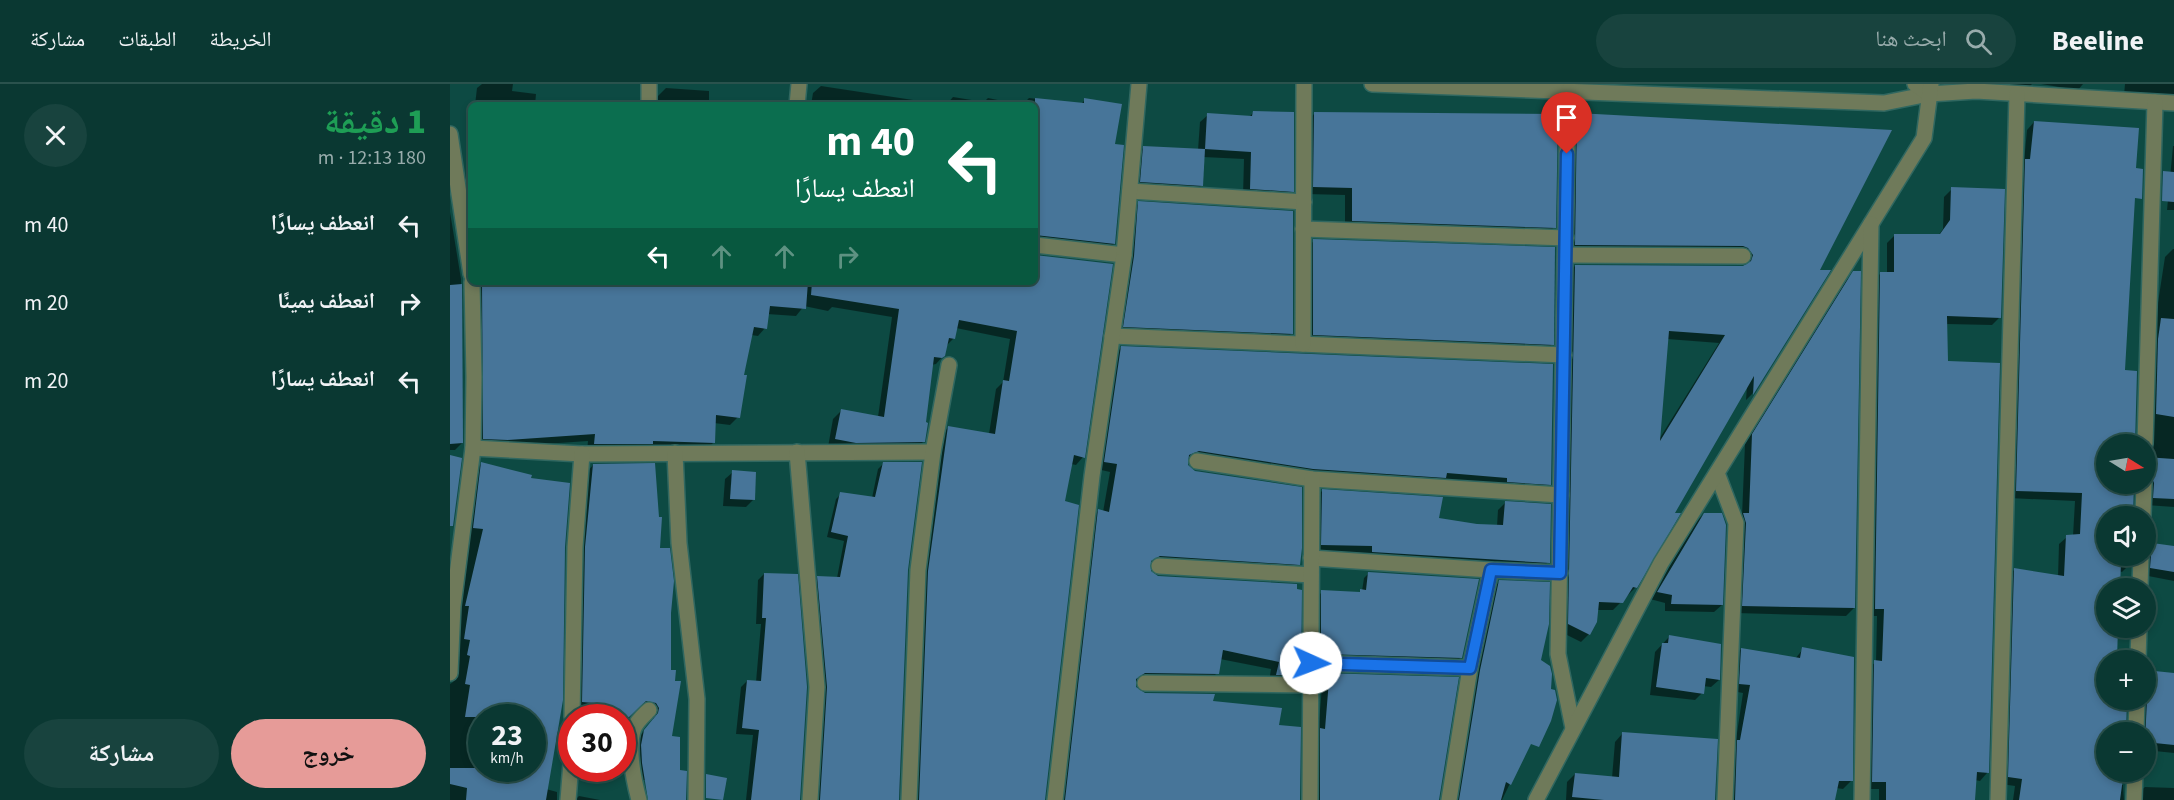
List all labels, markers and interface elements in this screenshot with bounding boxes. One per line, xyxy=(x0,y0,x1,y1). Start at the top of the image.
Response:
search box xyxy=(1596,14,2016,68)
text: Beeline xyxy=(2052,21,2144,61)
text: ابحث هنا xyxy=(1875,23,1947,55)
text: مشاركة xyxy=(30,24,85,54)
text: الطبقات xyxy=(118,24,177,54)
text: الخريطة xyxy=(210,24,271,54)
icon: search xyxy=(1962,25,1995,58)
pin xyxy=(1541,92,1592,154)
text: 1 دقيقة xyxy=(324,96,426,147)
icon: arrive xyxy=(1550,101,1583,134)
button: close xyxy=(24,104,87,167)
text: 40 m xyxy=(826,112,915,172)
icon: left xyxy=(936,126,1014,204)
text: 180 m · 12:13 xyxy=(318,144,426,172)
text: انعطف يسارًا xyxy=(795,169,915,208)
text: انعطف يسارًا xyxy=(271,207,375,239)
text: 40 m xyxy=(24,209,69,241)
icon: left xyxy=(393,209,426,242)
icon: left xyxy=(642,240,675,273)
icon: ahead xyxy=(705,240,738,273)
icon: ahead xyxy=(768,240,801,273)
icon: right xyxy=(831,240,864,273)
text: انعطف يمينًا xyxy=(277,285,375,317)
text: 20 m xyxy=(24,287,69,319)
icon: right xyxy=(393,287,426,320)
text: انعطف يسارًا xyxy=(271,363,375,395)
text: 20 m xyxy=(24,365,69,397)
icon: left xyxy=(393,365,426,398)
north arrow xyxy=(2096,434,2156,494)
map controls xyxy=(2096,434,2156,782)
button: sound xyxy=(2096,506,2156,566)
button: layers xyxy=(2096,578,2156,638)
position arrow xyxy=(1279,631,1343,695)
button: + xyxy=(2096,650,2156,710)
speed limit sign: 30 xyxy=(558,704,636,782)
text: 23 xyxy=(491,714,523,757)
button: مشاركة xyxy=(24,719,219,788)
button: خروج xyxy=(231,719,426,788)
button: − xyxy=(2096,722,2156,782)
text: km/h xyxy=(490,748,524,769)

